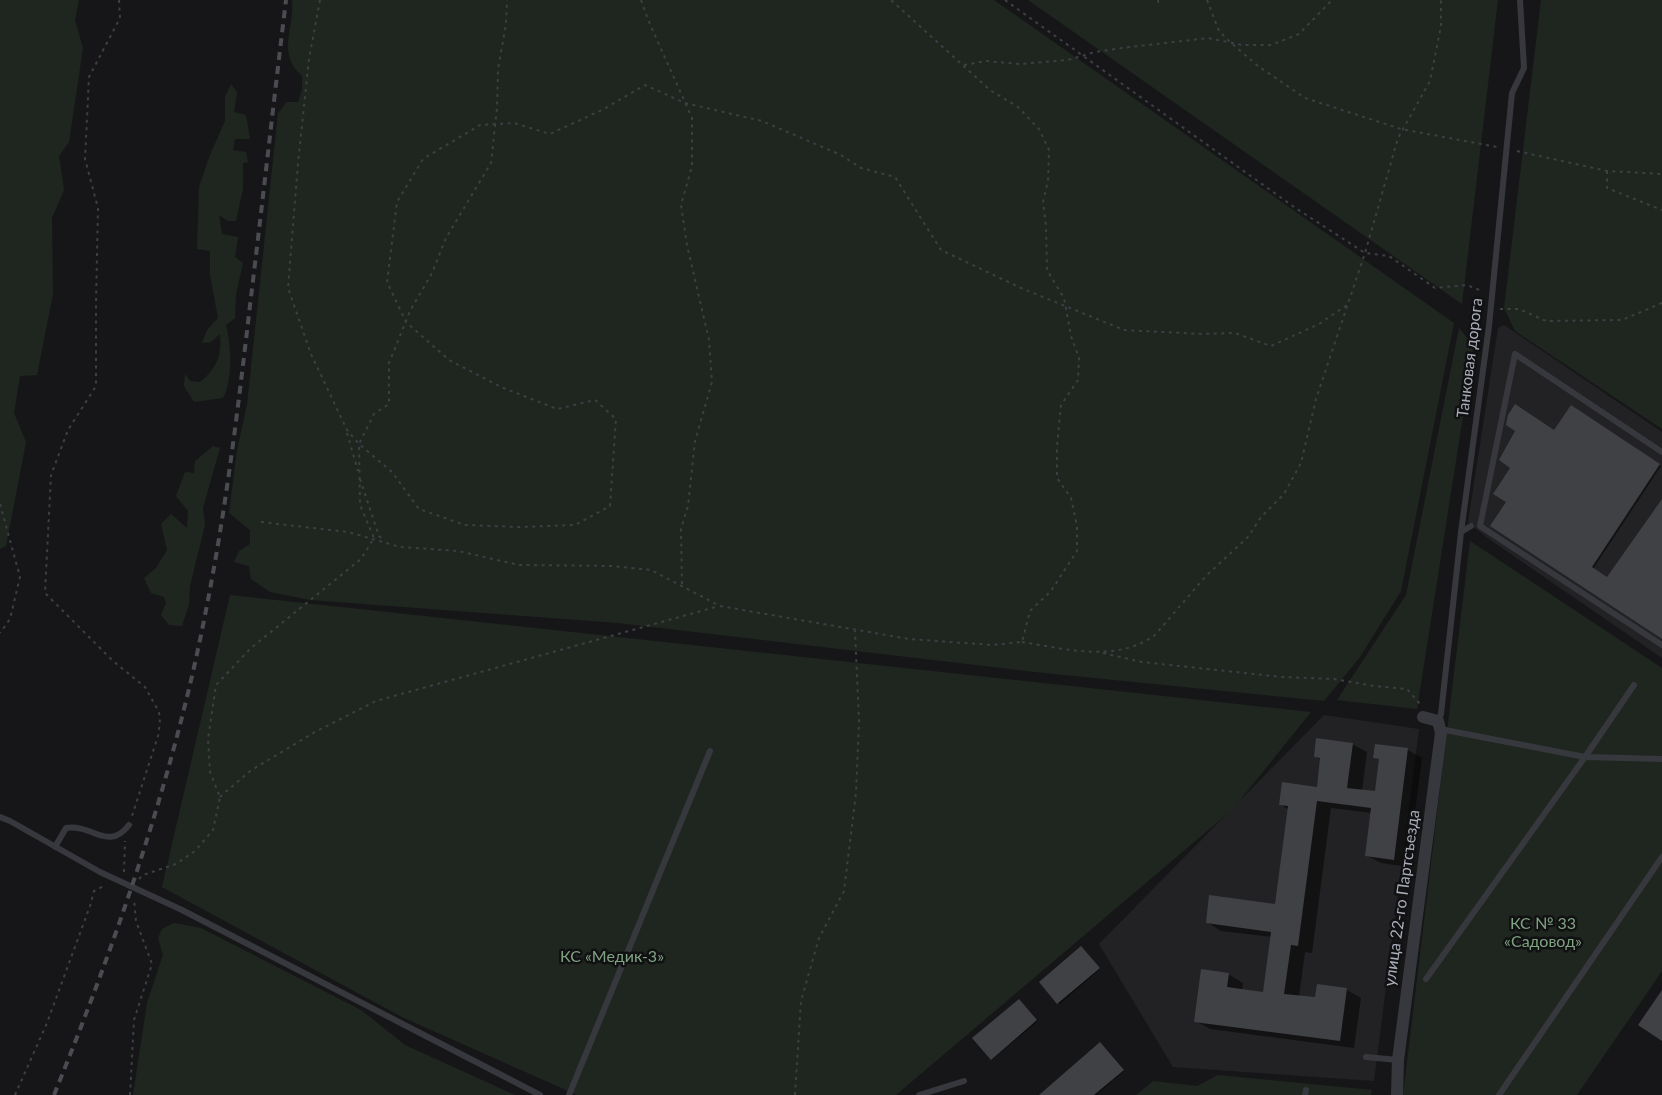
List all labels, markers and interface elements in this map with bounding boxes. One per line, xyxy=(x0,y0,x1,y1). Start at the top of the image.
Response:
street label: Танковая дорога xyxy=(1453,297,1487,419)
street label: улица 22-го Партсъезда xyxy=(1380,808,1424,988)
park label: КС № 33 «Садовод» xyxy=(1504,914,1582,952)
park label: КС «Медик-3» xyxy=(560,947,664,967)

